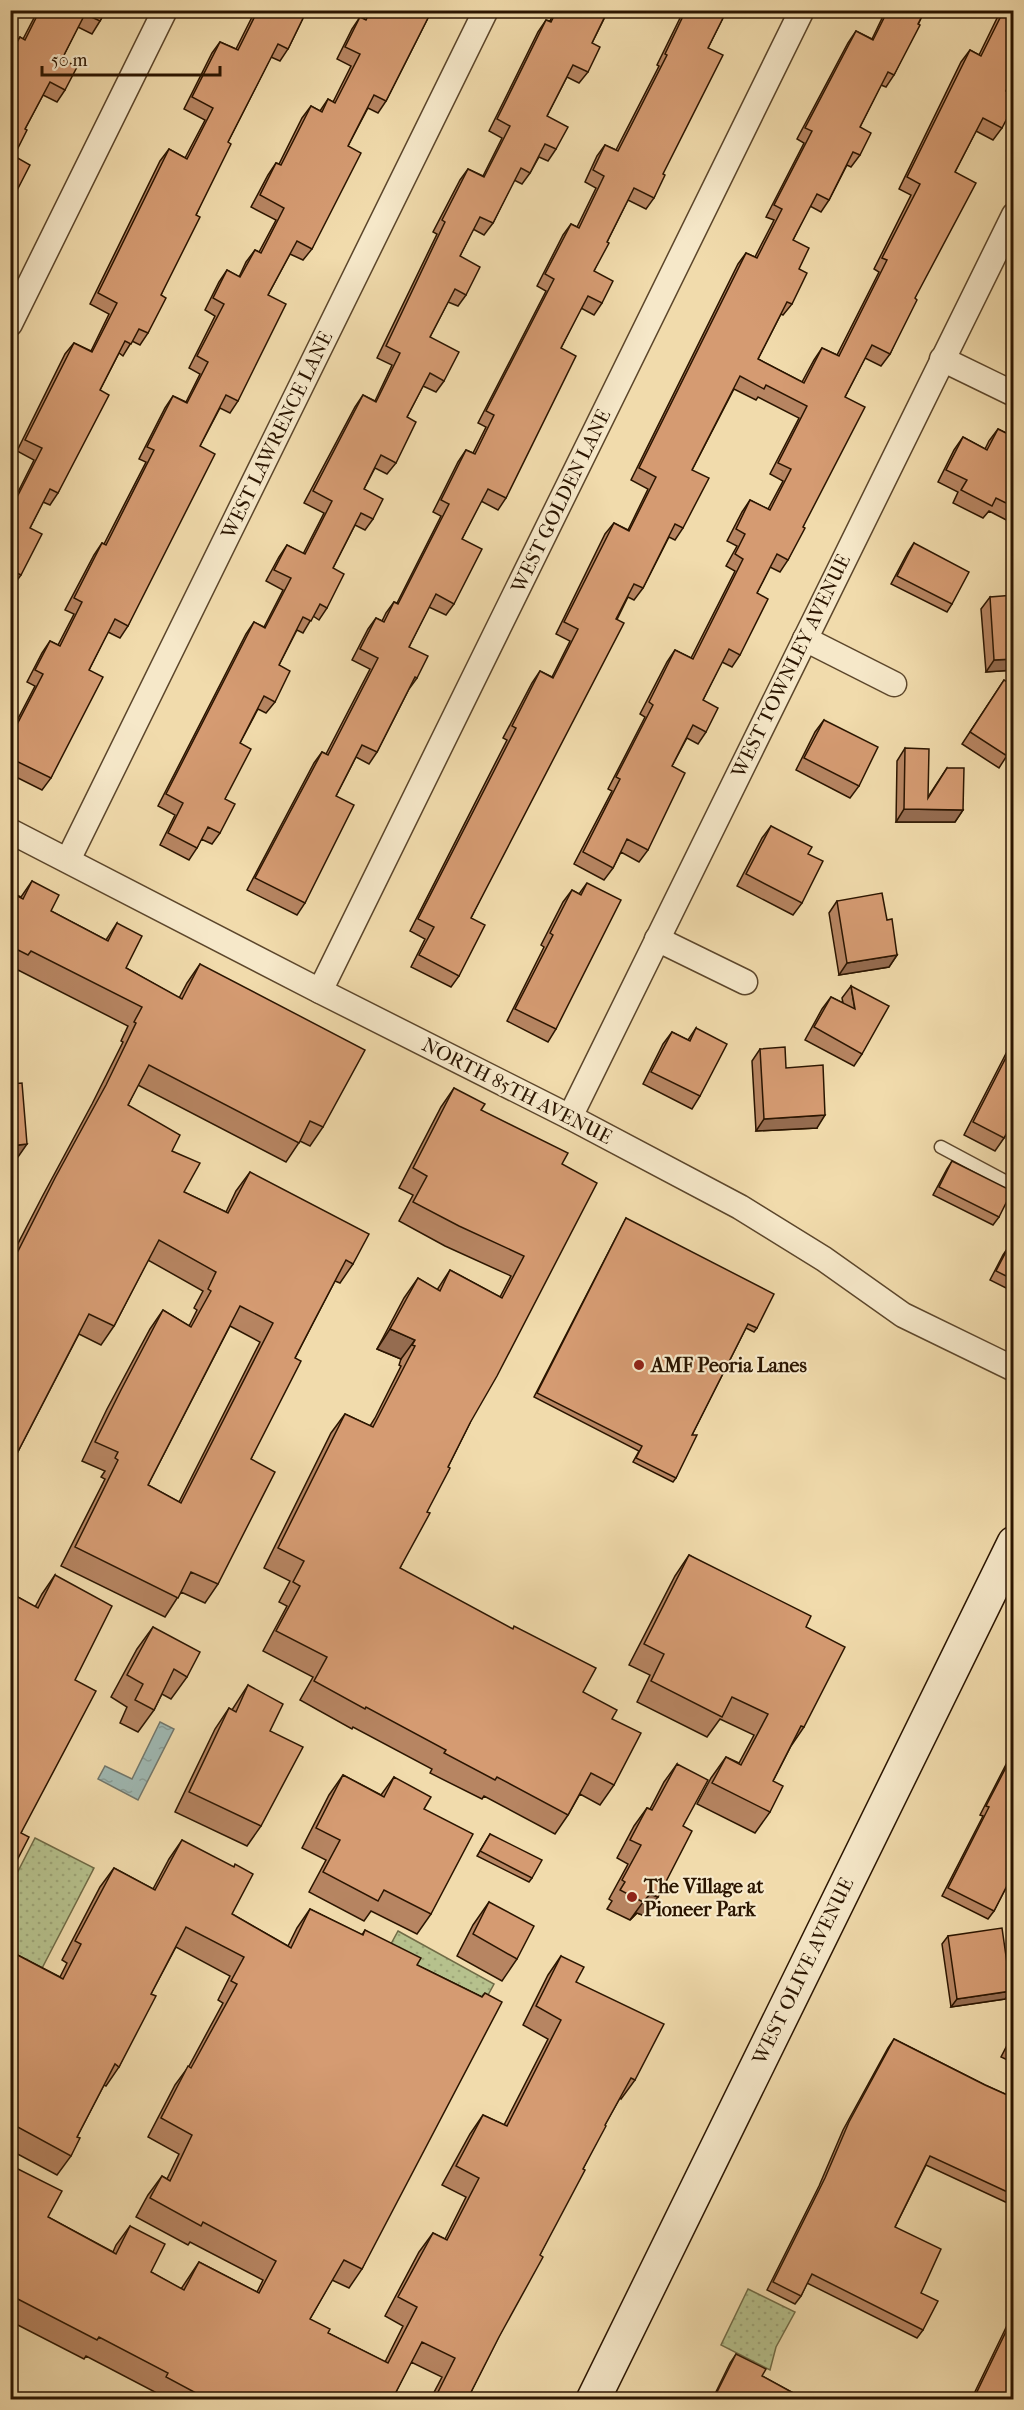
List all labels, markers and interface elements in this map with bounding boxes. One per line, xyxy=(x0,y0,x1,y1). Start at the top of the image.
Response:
scale bar xyxy=(42,39,220,77)
text: 50 m xyxy=(51,50,88,71)
street label: WEST LAWRENCE LANE xyxy=(216,328,337,543)
street label: WEST GOLDEN LANE xyxy=(506,406,615,597)
street label: WEST TOWNLEY AVENUE xyxy=(726,551,855,782)
street label: NORTH 85TH AVENUE xyxy=(418,1033,616,1149)
place label: AMF Peoria Lanes xyxy=(649,1354,808,1377)
marker: AMF Peoria Lanes xyxy=(632,1358,646,1372)
street label: WEST OLIVE AVENUE xyxy=(747,1874,858,2069)
place label: The Village at Pioneer Park xyxy=(643,1875,765,1921)
marker: The Village at Pioneer Park xyxy=(625,1890,639,1904)

